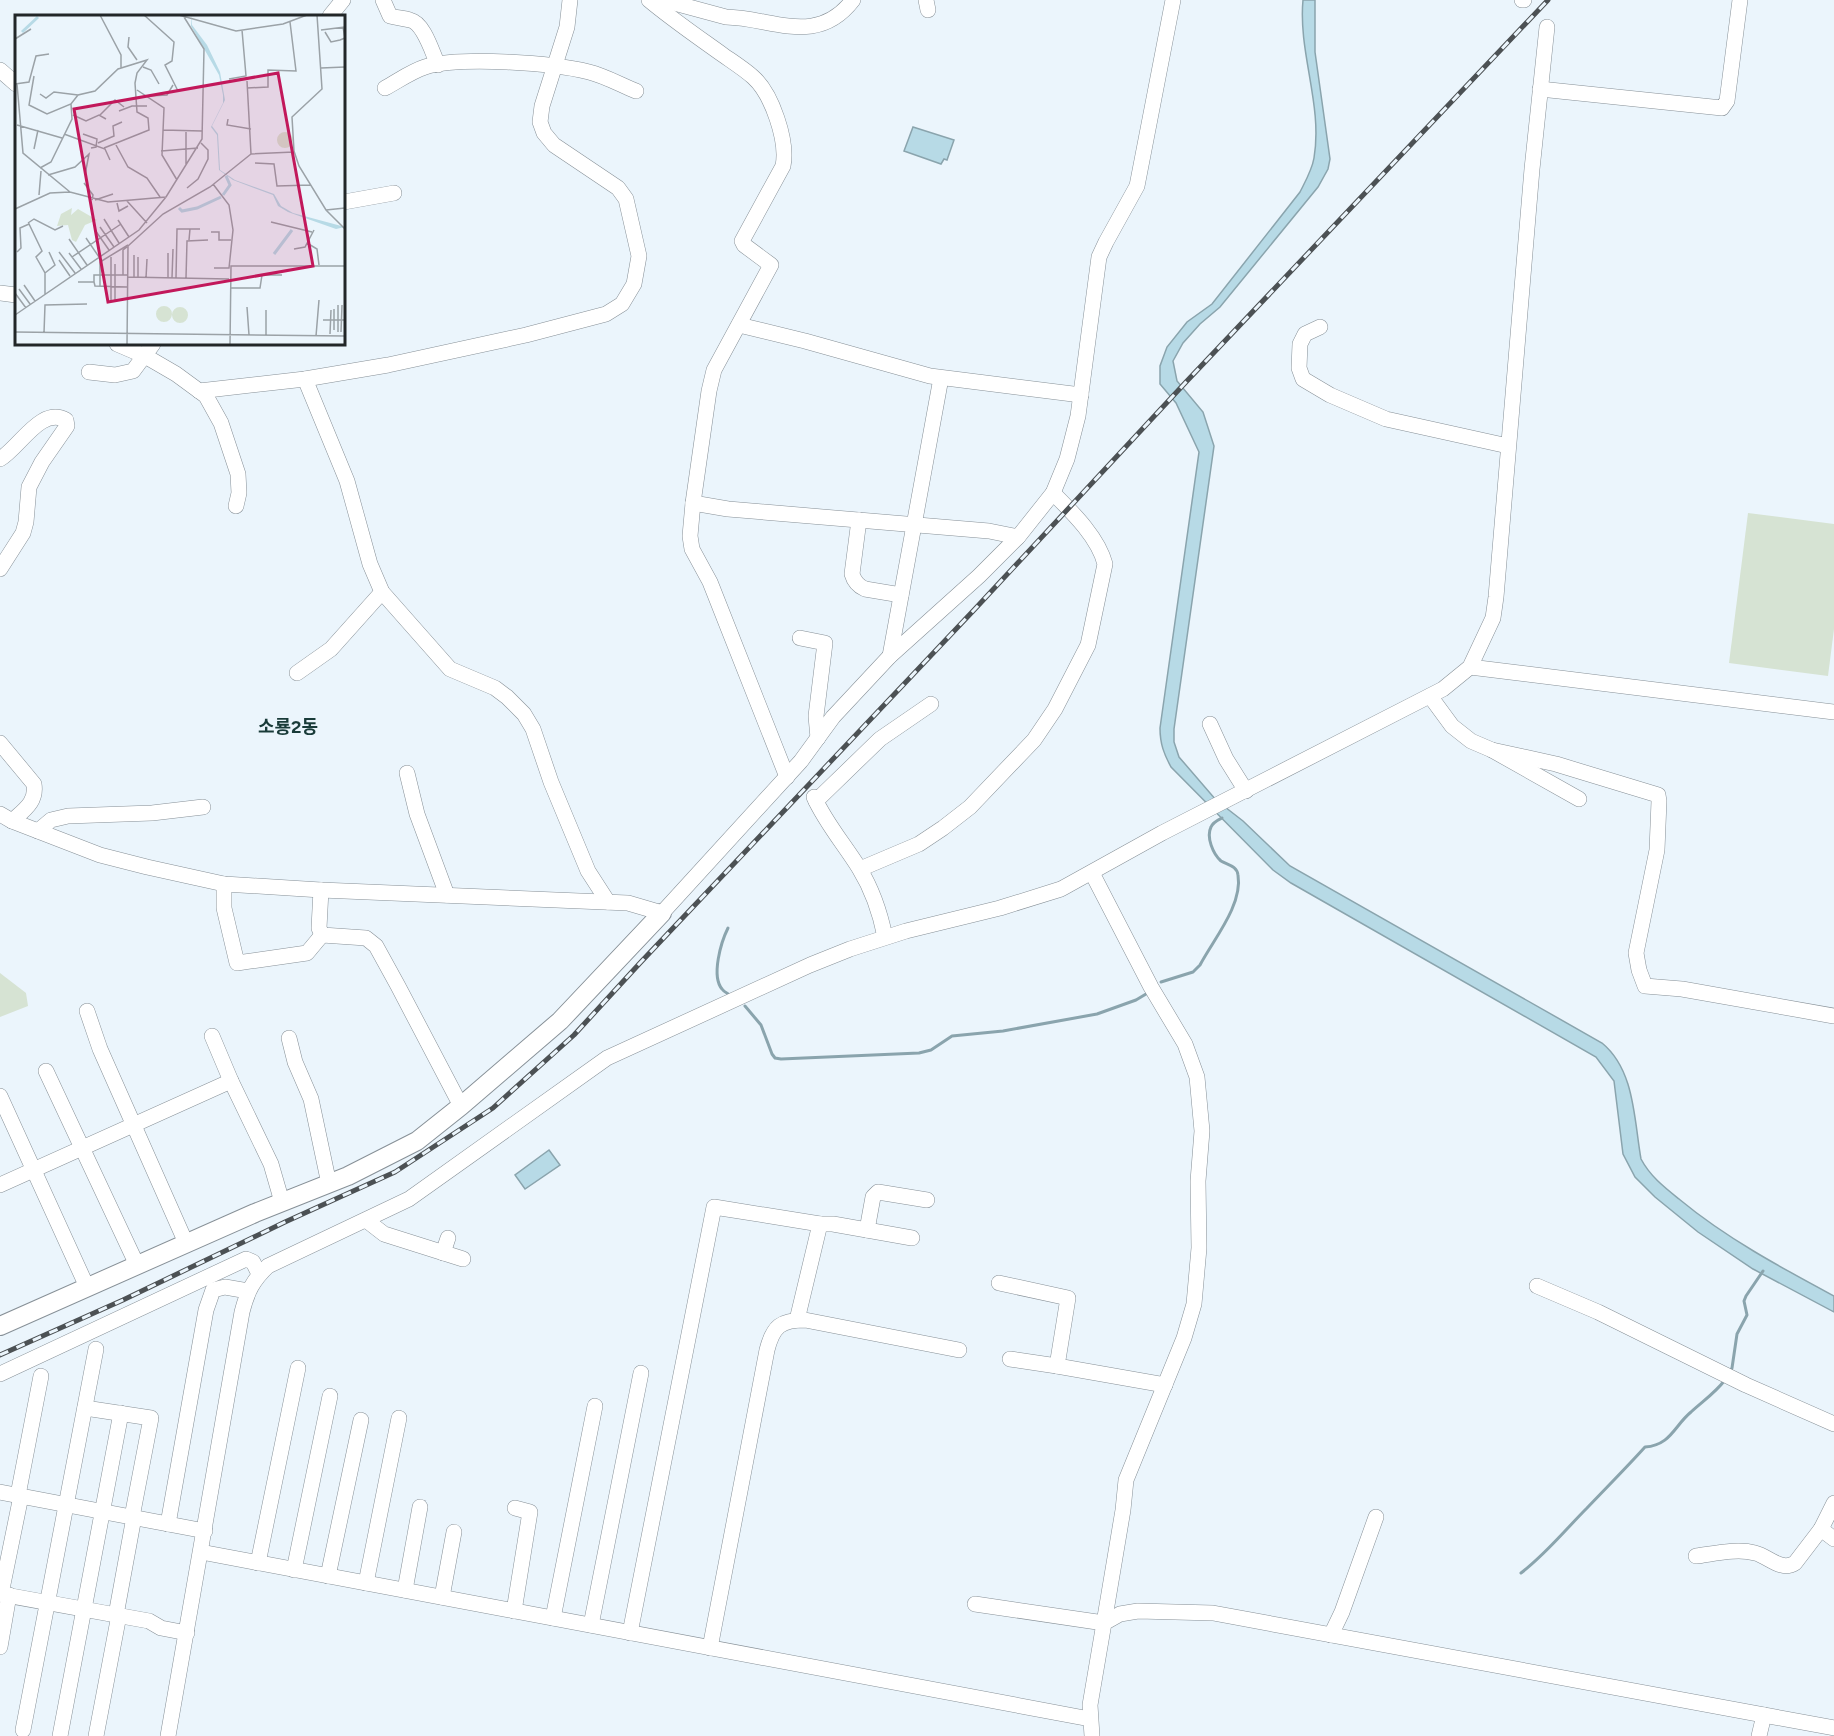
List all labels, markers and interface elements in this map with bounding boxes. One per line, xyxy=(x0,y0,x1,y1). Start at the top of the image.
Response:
inset map xyxy=(15,15,345,345)
district label: 소룡2동 xyxy=(258,716,318,738)

